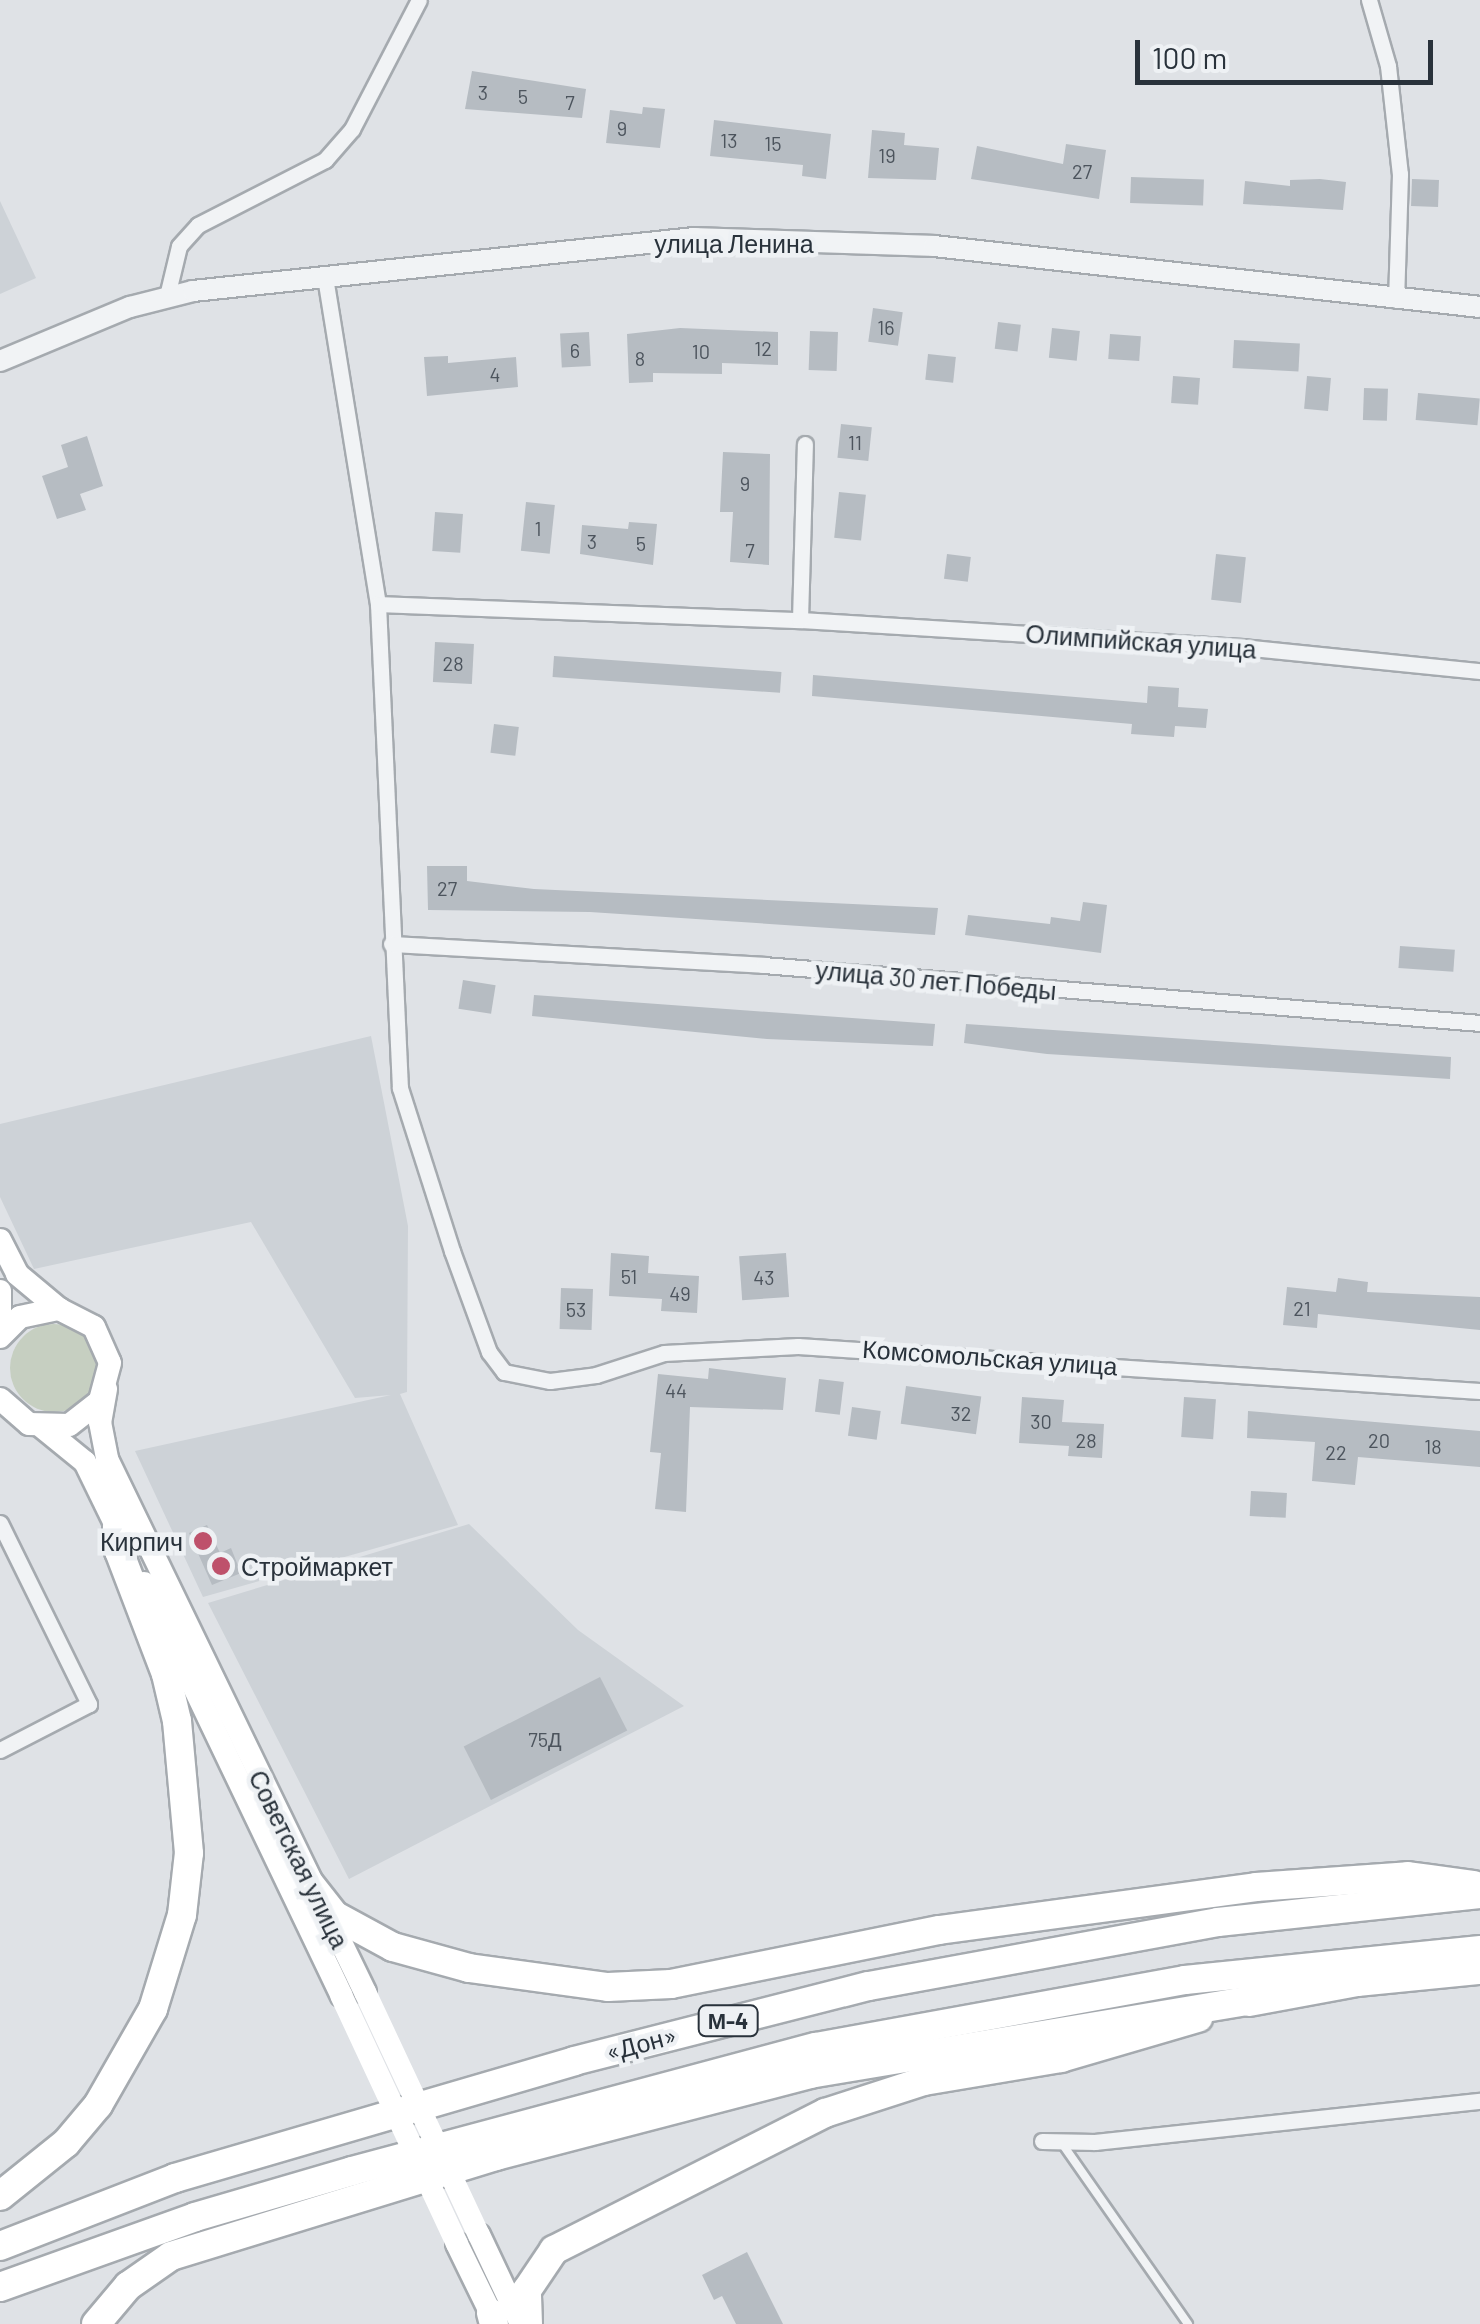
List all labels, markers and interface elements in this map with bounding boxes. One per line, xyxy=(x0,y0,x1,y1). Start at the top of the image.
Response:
scale bar xyxy=(1140,20,1438,82)
text: 100 m xyxy=(1152,39,1227,75)
house number: 3 xyxy=(478,80,488,104)
house number: 5 xyxy=(518,84,528,108)
house number: 7 xyxy=(565,90,575,114)
house number: 9 xyxy=(617,116,627,140)
house number: 13 xyxy=(720,128,738,152)
house number: 15 xyxy=(764,131,782,155)
house number: 19 xyxy=(878,143,896,167)
house number: 27 xyxy=(1072,159,1092,183)
street label: улица Ленина xyxy=(654,228,814,258)
house number: 16 xyxy=(877,315,895,339)
house number: 12 xyxy=(754,336,772,360)
house number: 6 xyxy=(570,338,580,362)
house number: 10 xyxy=(692,339,710,363)
house number: 8 xyxy=(635,346,645,370)
house number: 4 xyxy=(489,362,501,386)
house number: 11 xyxy=(848,430,862,454)
house number: 9 xyxy=(740,471,750,495)
house number: 1 xyxy=(535,516,541,540)
house number: 3 xyxy=(587,529,597,553)
house number: 5 xyxy=(636,531,646,555)
house number: 7 xyxy=(745,538,755,562)
street label: Олимпийская улица xyxy=(1024,618,1258,664)
house number: 28 xyxy=(442,651,464,675)
house number: 27 xyxy=(437,876,457,900)
street label: улица 30 лет Победы xyxy=(814,955,1058,1005)
house number: 51 xyxy=(621,1264,637,1288)
house number: 43 xyxy=(753,1265,775,1289)
house number: 49 xyxy=(669,1281,691,1305)
house number: 21 xyxy=(1293,1296,1311,1320)
house number: 53 xyxy=(566,1297,586,1321)
street label: Комсомольская улица xyxy=(861,1333,1119,1381)
house number: 44 xyxy=(665,1378,687,1402)
house number: 32 xyxy=(950,1401,972,1425)
house number: 30 xyxy=(1030,1409,1052,1433)
house number: 28 xyxy=(1075,1428,1097,1452)
house number: 20 xyxy=(1368,1428,1390,1452)
house number: 18 xyxy=(1424,1434,1442,1458)
house number: 22 xyxy=(1325,1440,1347,1464)
place label: Кирпич xyxy=(100,1526,183,1556)
marker: Кирпич xyxy=(192,1530,214,1552)
place label: Строймаркет xyxy=(241,1551,393,1581)
marker: Строймаркет xyxy=(210,1555,232,1577)
house number: 75Д xyxy=(528,1727,562,1751)
street label: Советская улица xyxy=(243,1765,355,1953)
road number: М-4 xyxy=(696,2004,760,2038)
street label: «Дон» xyxy=(602,2019,680,2067)

